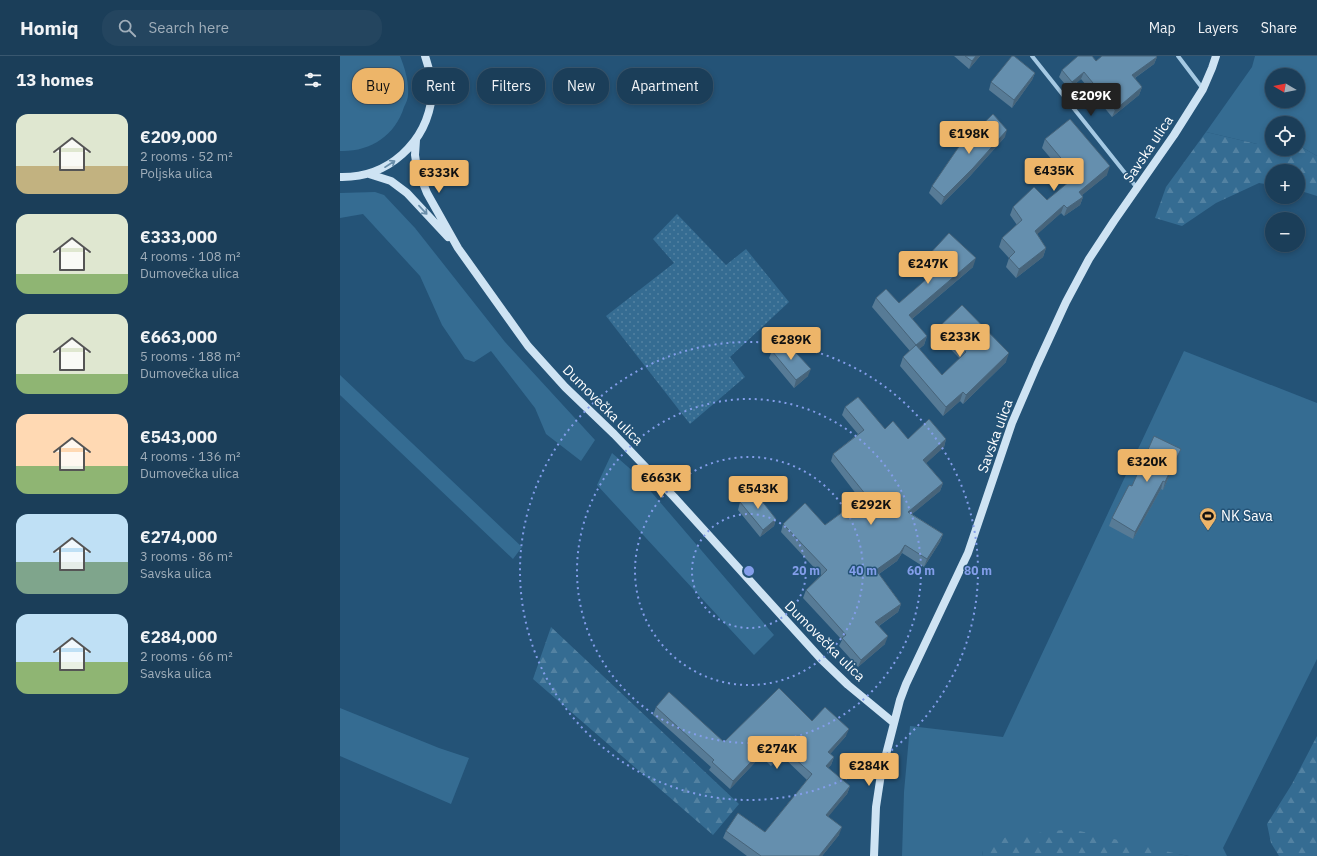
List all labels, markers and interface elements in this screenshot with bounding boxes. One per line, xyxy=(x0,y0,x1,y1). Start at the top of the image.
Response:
search box xyxy=(102,10,382,46)
text: Homiq xyxy=(20,16,78,40)
icon: search xyxy=(116,17,138,39)
text: Search here xyxy=(148,18,229,37)
text: Map xyxy=(1149,19,1176,37)
text: Layers xyxy=(1198,19,1239,37)
text: Share xyxy=(1261,19,1297,37)
chip: Buy xyxy=(352,68,404,104)
chip: Rent xyxy=(412,68,469,104)
chip: Filters xyxy=(477,68,545,104)
chip: New xyxy=(553,68,609,104)
chip: Apartment xyxy=(617,68,713,104)
north arrow xyxy=(1265,68,1305,108)
map controls xyxy=(1265,68,1305,252)
text: 13 homes xyxy=(16,69,93,91)
icon: filters xyxy=(302,69,324,91)
pin: €209K xyxy=(1063,83,1119,117)
text: €209K xyxy=(1071,87,1111,104)
street label: Savska ulica xyxy=(1119,112,1177,186)
button: locate xyxy=(1265,116,1305,156)
pin: €198K xyxy=(941,121,997,155)
text: €198K xyxy=(949,125,989,142)
text: €209,000 xyxy=(140,126,217,148)
icon: home xyxy=(48,130,96,178)
text: 2 rooms · 52 m² xyxy=(140,148,233,165)
pin: €435K xyxy=(1026,158,1082,192)
one-way arrow xyxy=(384,159,396,167)
pin: €333K xyxy=(411,160,467,194)
text: €435K xyxy=(1034,162,1074,179)
text: €333K xyxy=(419,164,459,181)
button: + xyxy=(1265,164,1305,204)
text: Poljska ulica xyxy=(140,165,212,182)
one-way arrow xyxy=(418,205,427,215)
button: − xyxy=(1265,212,1305,252)
text: €333,000 xyxy=(140,226,217,248)
icon: home xyxy=(48,230,96,278)
text: 4 rooms · 108 m² xyxy=(140,248,241,265)
pin: €247K xyxy=(900,251,956,285)
text: €247K xyxy=(908,255,948,272)
text: Dumovečka ulica xyxy=(140,265,239,282)
pin: €233K xyxy=(932,324,988,358)
text: €663,000 xyxy=(140,326,217,348)
pin: €289K xyxy=(763,327,819,361)
text: €233K xyxy=(940,328,980,345)
icon: home xyxy=(48,330,96,378)
text: €289K xyxy=(771,331,811,348)
text: 5 rooms · 188 m² xyxy=(140,348,241,365)
street label: Dumovečka ulica xyxy=(559,361,647,449)
text: Dumovečka ulica xyxy=(140,365,239,382)
street label: Savska ulica xyxy=(973,396,1017,475)
text: €543,000 xyxy=(140,426,217,448)
icon: home xyxy=(48,430,96,478)
text: 4 rooms · 136 m² xyxy=(140,448,241,465)
pin: €320K xyxy=(1119,449,1175,483)
text: €320K xyxy=(1127,453,1167,470)
text: Dumovečka ulica xyxy=(140,465,239,482)
pin: €663K xyxy=(633,465,689,499)
text: €663K xyxy=(641,469,681,486)
pin: €543K xyxy=(730,476,786,510)
text: €543K xyxy=(738,480,778,497)
pin: €292K xyxy=(843,492,899,526)
text: €292K xyxy=(851,496,891,513)
sports icon: NK Sava xyxy=(1198,506,1218,531)
place label: NK Sava xyxy=(1221,507,1273,525)
text: €274,000 xyxy=(140,526,217,548)
icon: home xyxy=(48,530,96,578)
text: 3 rooms · 86 m² xyxy=(140,548,233,565)
text: 20 m xyxy=(792,563,820,578)
text: 40 m xyxy=(849,563,877,578)
text: 60 m xyxy=(907,563,935,578)
text: 80 m xyxy=(964,563,992,578)
centre of rings xyxy=(742,564,756,578)
text: Savska ulica xyxy=(140,565,212,582)
street label: Dumovečka ulica xyxy=(781,597,869,685)
text: €284,000 xyxy=(140,626,217,648)
icon: home xyxy=(48,630,96,678)
text: 2 rooms · 66 m² xyxy=(140,648,233,665)
text: Savska ulica xyxy=(140,665,212,682)
pin: €274K xyxy=(749,736,805,770)
text: €274K xyxy=(757,740,797,757)
pin: €284K xyxy=(841,753,897,787)
text: €284K xyxy=(849,757,889,774)

